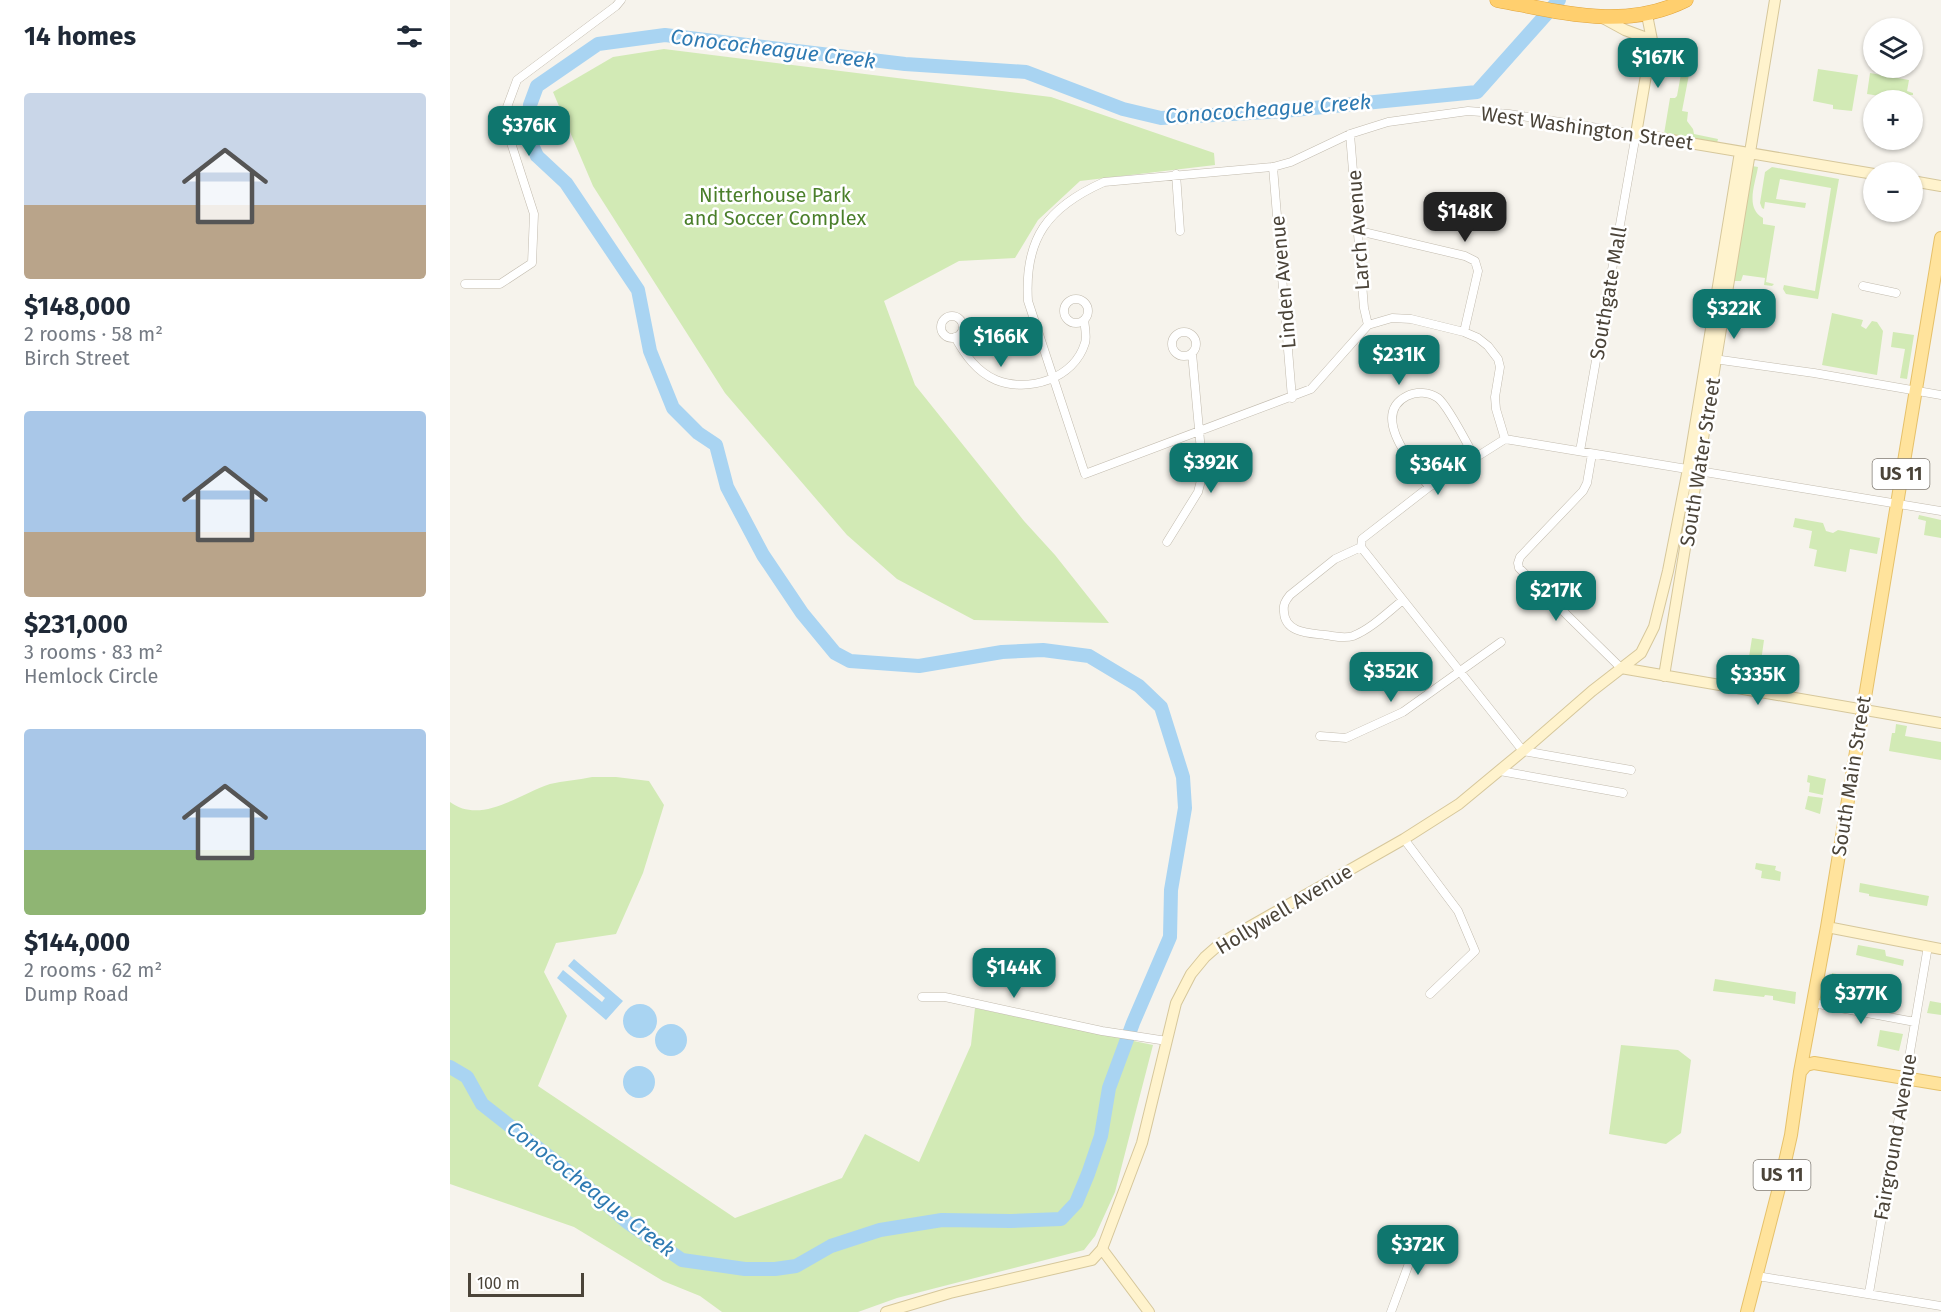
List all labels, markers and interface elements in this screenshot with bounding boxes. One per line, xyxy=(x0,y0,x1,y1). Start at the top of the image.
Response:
map controls xyxy=(1863,18,1923,222)
button: layers xyxy=(1863,18,1923,78)
icon: filters xyxy=(393,20,426,53)
text: 14 homes xyxy=(24,21,136,52)
water label: Conococheague Creek xyxy=(669,24,877,74)
pin: $167K xyxy=(1616,38,1700,89)
text: $167K xyxy=(1632,45,1684,69)
water label: Conococheague Creek xyxy=(1164,89,1372,129)
button: + xyxy=(1863,90,1923,150)
street label: West Washington Street xyxy=(1479,101,1696,155)
pin: $376K xyxy=(487,106,571,157)
text: $376K xyxy=(502,113,556,137)
icon: home xyxy=(171,132,279,240)
button: − xyxy=(1863,162,1923,222)
street label: Larch Avenue xyxy=(1342,169,1374,291)
park label: Nitterhouse Park and Soccer Complex xyxy=(684,183,866,230)
pin: $148K xyxy=(1423,192,1507,243)
text: $148K xyxy=(1437,199,1493,223)
street label: Linden Avenue xyxy=(1265,214,1301,350)
street label: Southgate Mall xyxy=(1584,224,1632,362)
pin: $322K xyxy=(1692,289,1776,340)
text: $148,000 xyxy=(24,291,131,322)
text: $322K xyxy=(1707,296,1761,320)
pin: $166K xyxy=(959,317,1043,368)
text: 2 rooms · 58 m² xyxy=(24,322,163,346)
text: $166K xyxy=(974,324,1028,348)
pin: $231K xyxy=(1357,335,1441,386)
text: $231K xyxy=(1373,342,1425,366)
text: Birch Street xyxy=(24,346,130,370)
street label: South Water Street xyxy=(1675,375,1725,548)
pin: $392K xyxy=(1169,443,1253,494)
pin: $364K xyxy=(1396,445,1480,496)
icon: home xyxy=(171,450,279,558)
text: $392K xyxy=(1184,450,1238,474)
text: $364K xyxy=(1410,452,1466,476)
road number: US 11 xyxy=(1872,459,1930,489)
pin: $217K xyxy=(1514,571,1598,622)
text: $217K xyxy=(1530,578,1582,602)
text: $231,000 xyxy=(24,609,128,640)
text: 3 rooms · 83 m² xyxy=(24,640,163,664)
pin: $352K xyxy=(1349,652,1433,703)
pin: $335K xyxy=(1716,655,1800,706)
text: $352K xyxy=(1364,659,1418,683)
text: $335K xyxy=(1730,662,1786,686)
text: Hemlock Circle xyxy=(24,664,158,688)
street label: South Main Street xyxy=(1826,693,1876,858)
icon: home xyxy=(171,768,279,876)
street label: Hollywell Avenue xyxy=(1211,859,1357,959)
text: $144,000 xyxy=(24,927,130,958)
pin: $144K xyxy=(972,948,1056,999)
text: $144K xyxy=(987,955,1041,979)
text: 2 rooms · 62 m² xyxy=(24,958,162,982)
pin: $377K xyxy=(1819,974,1903,1025)
text: $377K xyxy=(1835,981,1887,1005)
text: Dump Road xyxy=(24,982,129,1006)
street label: Fairground Avenue xyxy=(1869,1052,1921,1222)
water label: Conococheague Creek xyxy=(502,1115,680,1263)
road number: US 11 xyxy=(1754,1160,1810,1190)
pin: $372K xyxy=(1376,1225,1460,1276)
text: $372K xyxy=(1391,1232,1445,1256)
scale bar xyxy=(468,1270,584,1298)
text: 100 m xyxy=(477,1274,520,1293)

